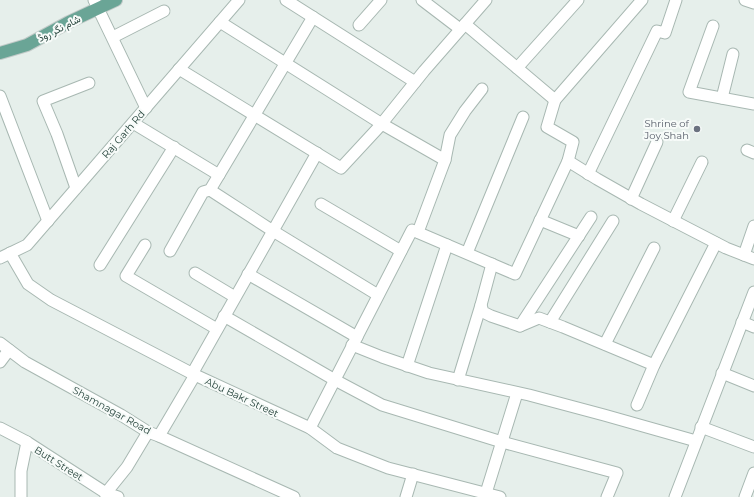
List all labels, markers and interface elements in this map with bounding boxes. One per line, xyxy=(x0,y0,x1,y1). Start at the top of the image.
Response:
street label: شام نگر روڈ xyxy=(36,12,83,45)
street label: Raj Garh Rd xyxy=(99,108,148,161)
place label: Shrine of Joy Shah xyxy=(643,117,690,142)
marker: Shrine of Joy Shah xyxy=(692,124,702,134)
street label: Abu Bakr Street xyxy=(203,375,281,420)
street label: Shamnagar Road xyxy=(70,384,153,437)
street label: Butt Street xyxy=(32,443,86,484)

